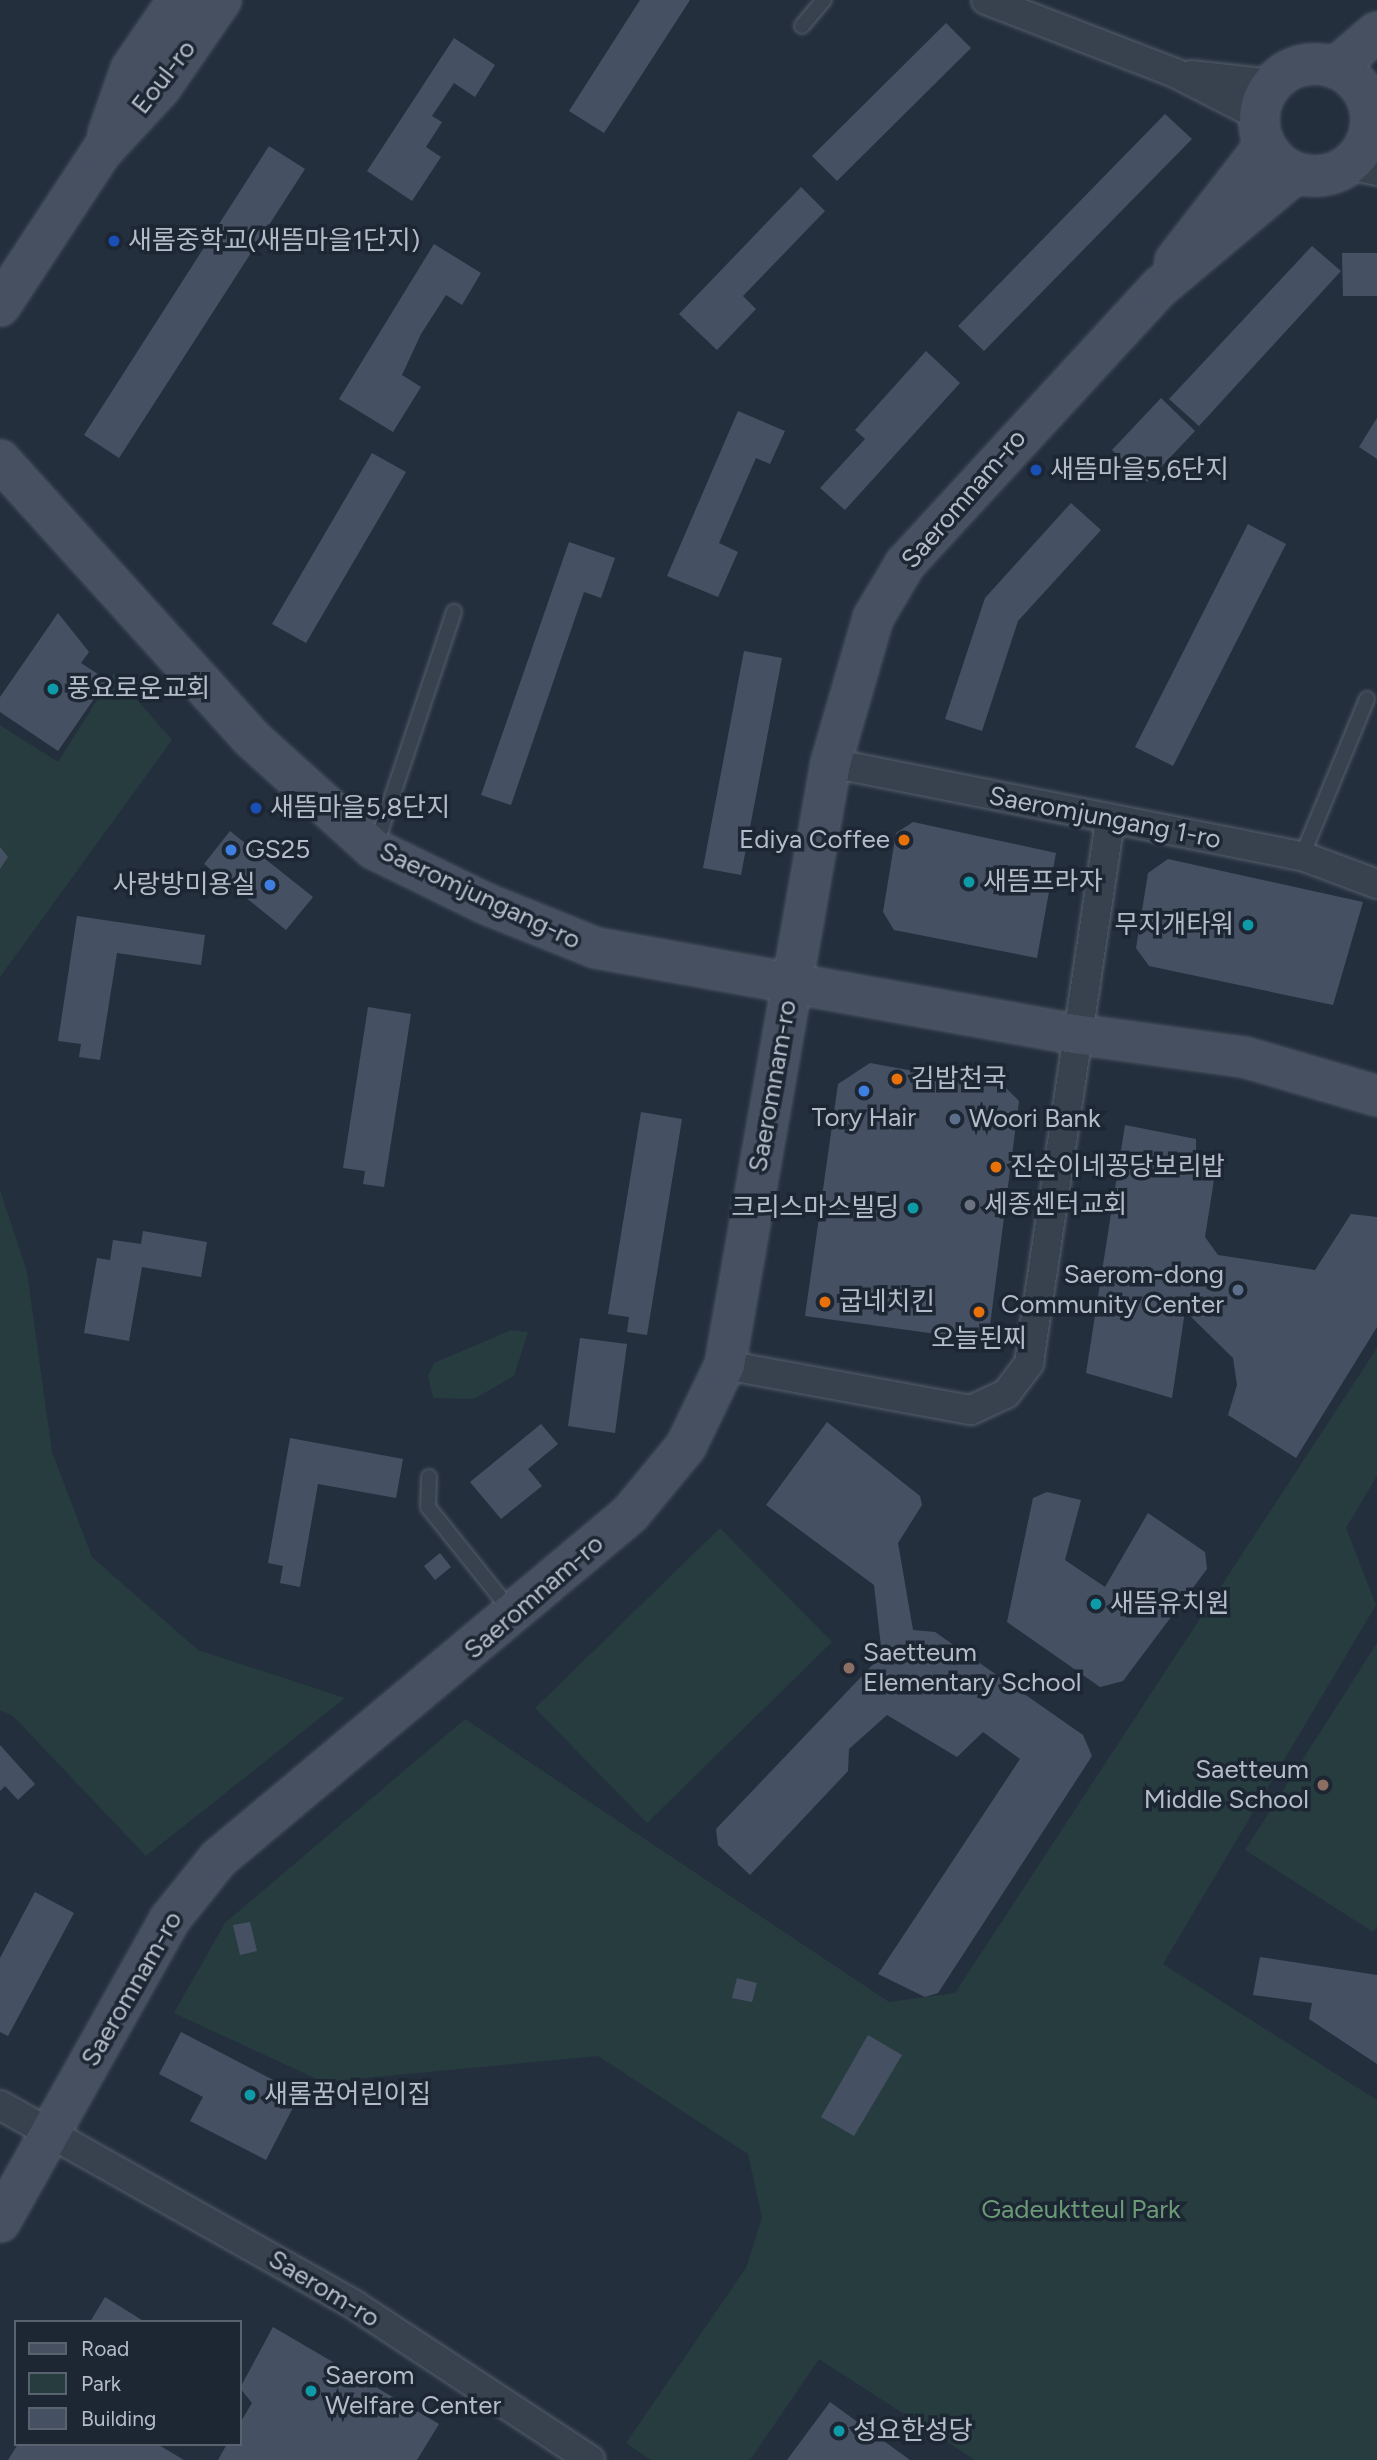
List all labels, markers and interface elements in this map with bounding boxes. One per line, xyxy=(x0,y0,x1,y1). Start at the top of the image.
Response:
street label: Eoul-ro xyxy=(125,34,203,120)
place label: 새롬중학교(새뜸마을1단지) xyxy=(128,225,420,257)
marker: 새롬중학교(새뜸마을1단지) xyxy=(106,233,122,249)
street label: Saeromnam-ro xyxy=(895,423,1033,575)
place label: 새뜸마을5,6단지 xyxy=(1050,454,1229,486)
marker: 새뜸마을5,6단지 xyxy=(1028,462,1044,478)
place label: 풍요로운교회 xyxy=(67,673,211,705)
marker: 풍요로운교회 xyxy=(45,681,61,697)
street label: Saeromjungang 1-ro xyxy=(986,780,1224,856)
place label: 새뜸마을5,8단지 xyxy=(270,792,450,824)
marker: 새뜸마을5,8단지 xyxy=(248,800,264,816)
place label: Ediya Coffee xyxy=(739,824,890,856)
marker: Ediya Coffee xyxy=(896,832,912,848)
place label: GS25 xyxy=(245,834,310,866)
street label: Saeromjungang-ro xyxy=(374,836,586,956)
marker: GS25 xyxy=(223,842,239,858)
place label: 새뜸프라자 xyxy=(983,866,1103,898)
place label: 사랑방미용실 xyxy=(112,869,256,901)
marker: 새뜸프라자 xyxy=(961,874,977,890)
marker: 사랑방미용실 xyxy=(262,877,278,893)
place label: 무지개타워 xyxy=(1114,909,1234,941)
marker: 무지개타워 xyxy=(1240,917,1256,933)
street label: Saeromnam-ro xyxy=(743,998,803,1174)
place label: 김밥천국 xyxy=(911,1063,1007,1095)
marker: 김밥천국 xyxy=(889,1071,905,1087)
marker: Tory Hair xyxy=(856,1083,872,1099)
place label: Tory Hair xyxy=(812,1102,916,1134)
place label: Woori Bank xyxy=(969,1103,1101,1135)
marker: Woori Bank xyxy=(947,1111,963,1127)
place label: 진순이네꽁당보리밥 xyxy=(1010,1151,1225,1183)
marker: 진순이네꽁당보리밥 xyxy=(988,1159,1004,1175)
place label: 세종센터교회 xyxy=(984,1189,1128,1221)
place label: 크리스마스빌딩 xyxy=(732,1192,899,1224)
marker: 세종센터교회 xyxy=(962,1197,978,1213)
marker: 크리스마스빌딩 xyxy=(905,1200,921,1216)
place label: Saerom-dong Community Center xyxy=(1001,1259,1224,1320)
marker: Saerom-dong Community Center xyxy=(1230,1282,1246,1298)
place label: 굽네치킨 xyxy=(839,1286,935,1318)
marker: 굽네치킨 xyxy=(817,1294,833,1310)
marker: 오늘된찌 xyxy=(971,1304,987,1320)
place label: 오늘된찌 xyxy=(931,1323,1027,1355)
street label: Saeromnam-ro xyxy=(458,1528,610,1666)
place label: 새뜸유치원 xyxy=(1110,1588,1230,1620)
marker: 새뜸유치원 xyxy=(1088,1596,1104,1612)
place label: Saetteum Elementary School xyxy=(863,1637,1081,1698)
marker: Saetteum Elementary School xyxy=(841,1660,857,1676)
place label: Saetteum Middle School xyxy=(1144,1754,1309,1816)
marker: Saetteum Middle School xyxy=(1315,1777,1331,1793)
street label: Saeromnam-ro xyxy=(75,1906,189,2072)
place label: 새롬꿈어린이집 xyxy=(264,2079,431,2111)
marker: 새롬꿈어린이집 xyxy=(242,2087,258,2103)
park label: Gadeuktteul Park xyxy=(981,2194,1181,2226)
street label: Saerom-ro xyxy=(263,2244,385,2334)
legend xyxy=(14,2320,242,2446)
text: Road xyxy=(81,2336,129,2361)
place label: Saerom Welfare Center xyxy=(325,2360,501,2422)
text: Park xyxy=(81,2371,121,2396)
marker: Saerom Welfare Center xyxy=(303,2383,319,2399)
text: Building xyxy=(81,2406,156,2431)
place label: 성요한성당 xyxy=(853,2415,973,2447)
marker: 성요한성당 xyxy=(831,2423,847,2439)

